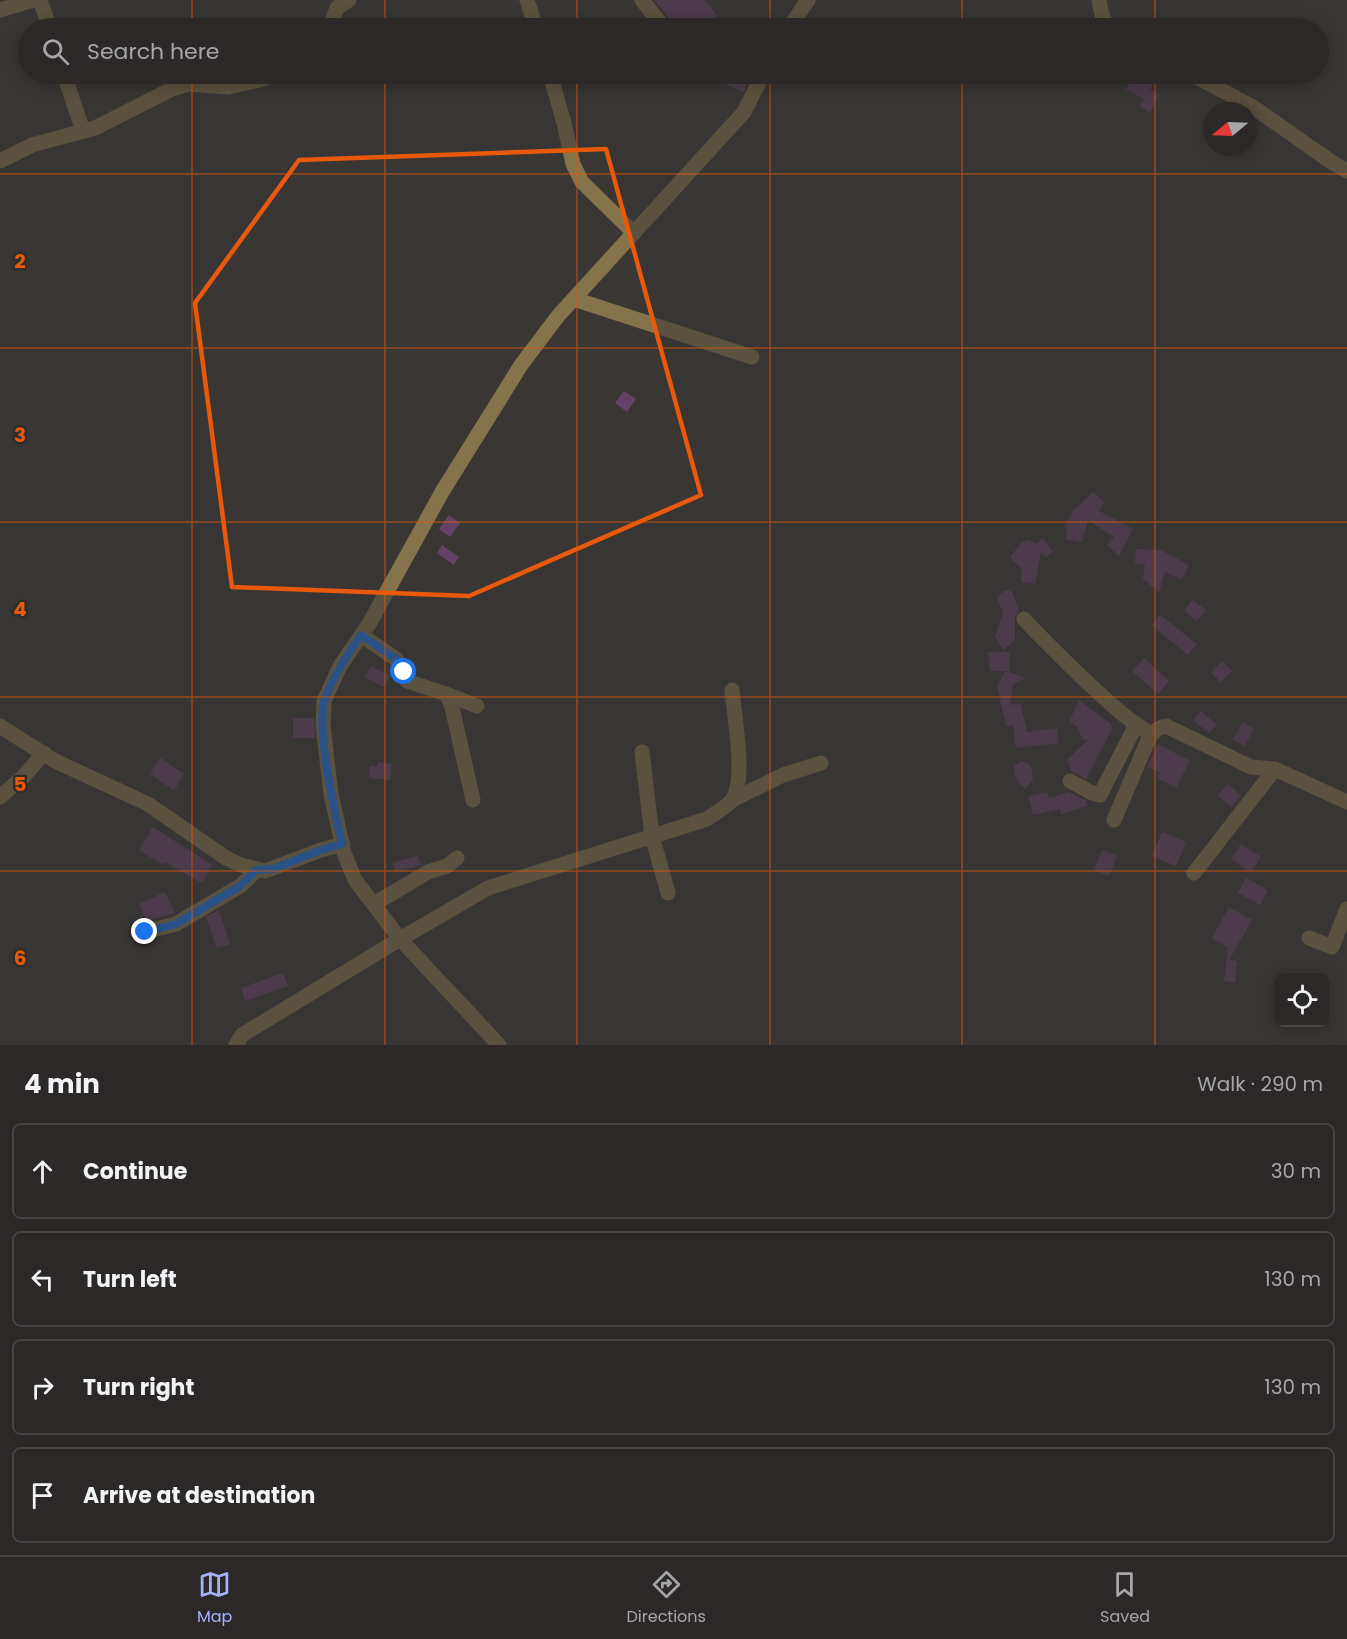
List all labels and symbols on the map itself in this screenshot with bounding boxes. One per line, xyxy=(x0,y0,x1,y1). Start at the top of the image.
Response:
north arrow xyxy=(1203,102,1257,156)
text: 2 xyxy=(14,247,26,275)
text: 3 xyxy=(14,421,26,449)
text: 4 xyxy=(13,595,27,623)
route start xyxy=(390,658,416,684)
text: 5 xyxy=(14,770,27,798)
route end xyxy=(131,918,157,944)
text: 6 xyxy=(14,944,26,972)

